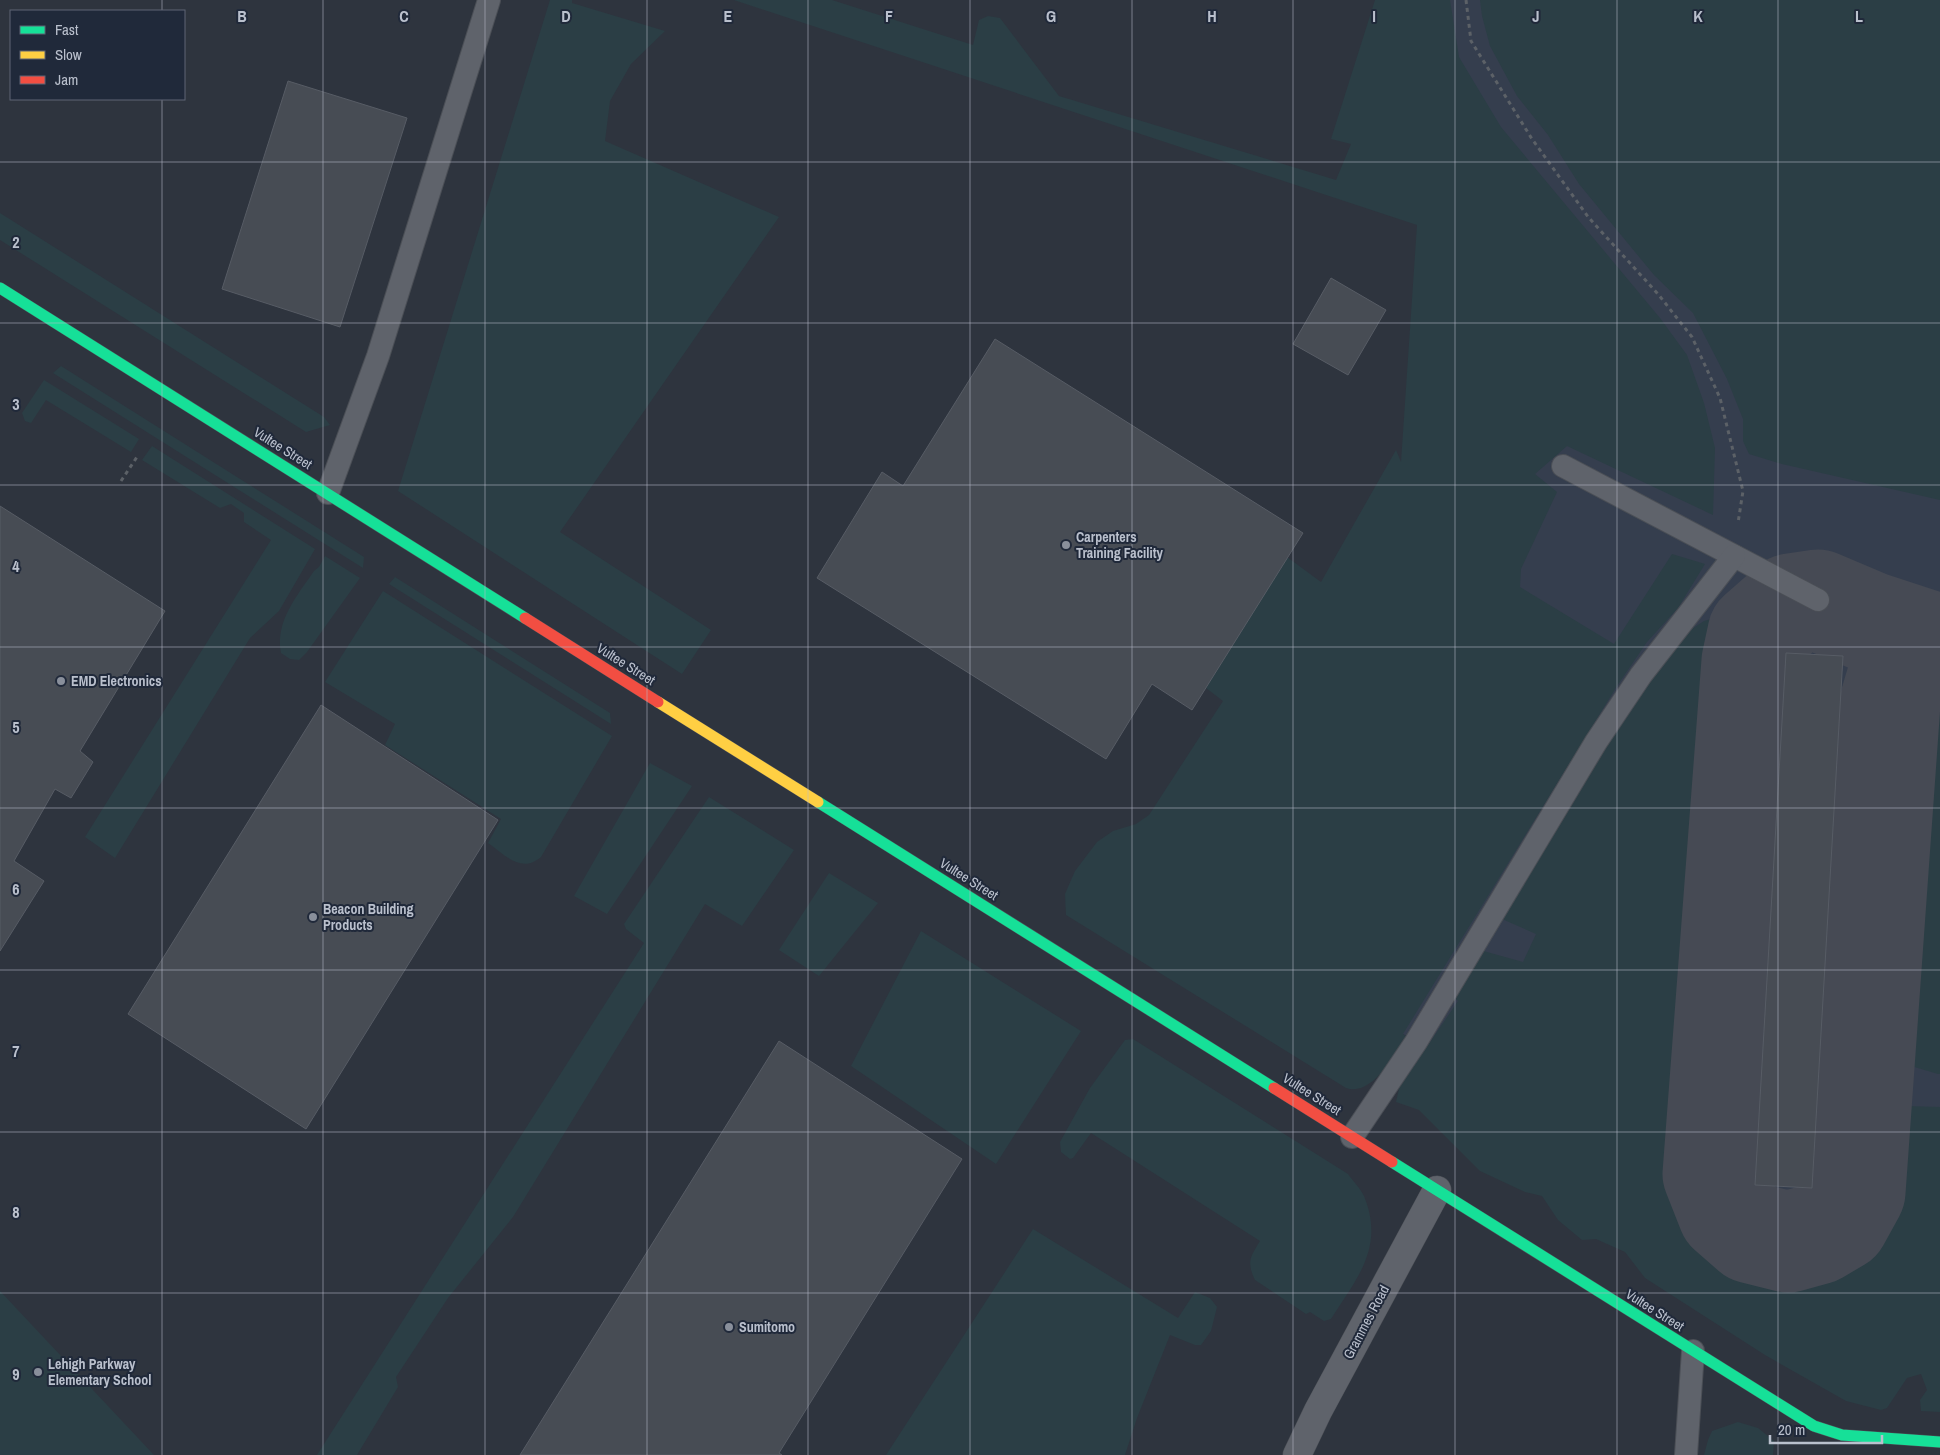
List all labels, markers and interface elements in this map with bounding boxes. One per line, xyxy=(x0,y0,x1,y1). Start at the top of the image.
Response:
text: B xyxy=(237,5,247,27)
text: C xyxy=(399,5,409,27)
text: D xyxy=(561,5,571,27)
text: E xyxy=(724,5,733,27)
text: F xyxy=(885,5,893,27)
text: G xyxy=(1046,5,1056,27)
text: H xyxy=(1207,5,1217,27)
text: I xyxy=(1372,5,1376,27)
text: J xyxy=(1532,5,1540,27)
text: K xyxy=(1693,5,1703,27)
text: L xyxy=(1855,5,1863,27)
legend xyxy=(10,10,185,100)
text: Fast xyxy=(55,19,79,40)
text: Slow xyxy=(55,44,82,65)
text: Jam xyxy=(55,69,78,90)
text: 2 xyxy=(12,231,20,253)
text: 3 xyxy=(12,393,20,415)
street label: Vultee Street xyxy=(250,423,316,473)
place label: Carpenters Training Facility xyxy=(1076,528,1163,562)
marker: Carpenters Training Facility xyxy=(1060,539,1072,551)
text: 4 xyxy=(12,555,20,577)
street label: Vultee Street xyxy=(593,639,659,689)
place label: EMD Electronics xyxy=(71,672,162,690)
marker: EMD Electronics xyxy=(55,675,67,687)
text: 5 xyxy=(12,716,20,738)
street label: Vultee Street xyxy=(936,854,1002,904)
text: 6 xyxy=(12,878,20,900)
place label: Beacon Building Products xyxy=(323,900,414,934)
marker: Beacon Building Products xyxy=(307,911,319,923)
text: 7 xyxy=(12,1040,20,1062)
street label: Vultee Street xyxy=(1279,1069,1345,1119)
text: 8 xyxy=(12,1201,20,1223)
street label: Grammes Road xyxy=(1339,1282,1393,1362)
street label: Vultee Street xyxy=(1622,1285,1688,1335)
place label: Sumitomo xyxy=(739,1318,795,1336)
marker: Sumitomo xyxy=(723,1321,735,1333)
place label: Lehigh Parkway Elementary School xyxy=(48,1355,151,1389)
text: 9 xyxy=(12,1363,20,1385)
marker: Lehigh Parkway Elementary School xyxy=(32,1366,44,1378)
scale bar xyxy=(1770,1412,1882,1444)
text: 20 m xyxy=(1778,1419,1805,1440)

